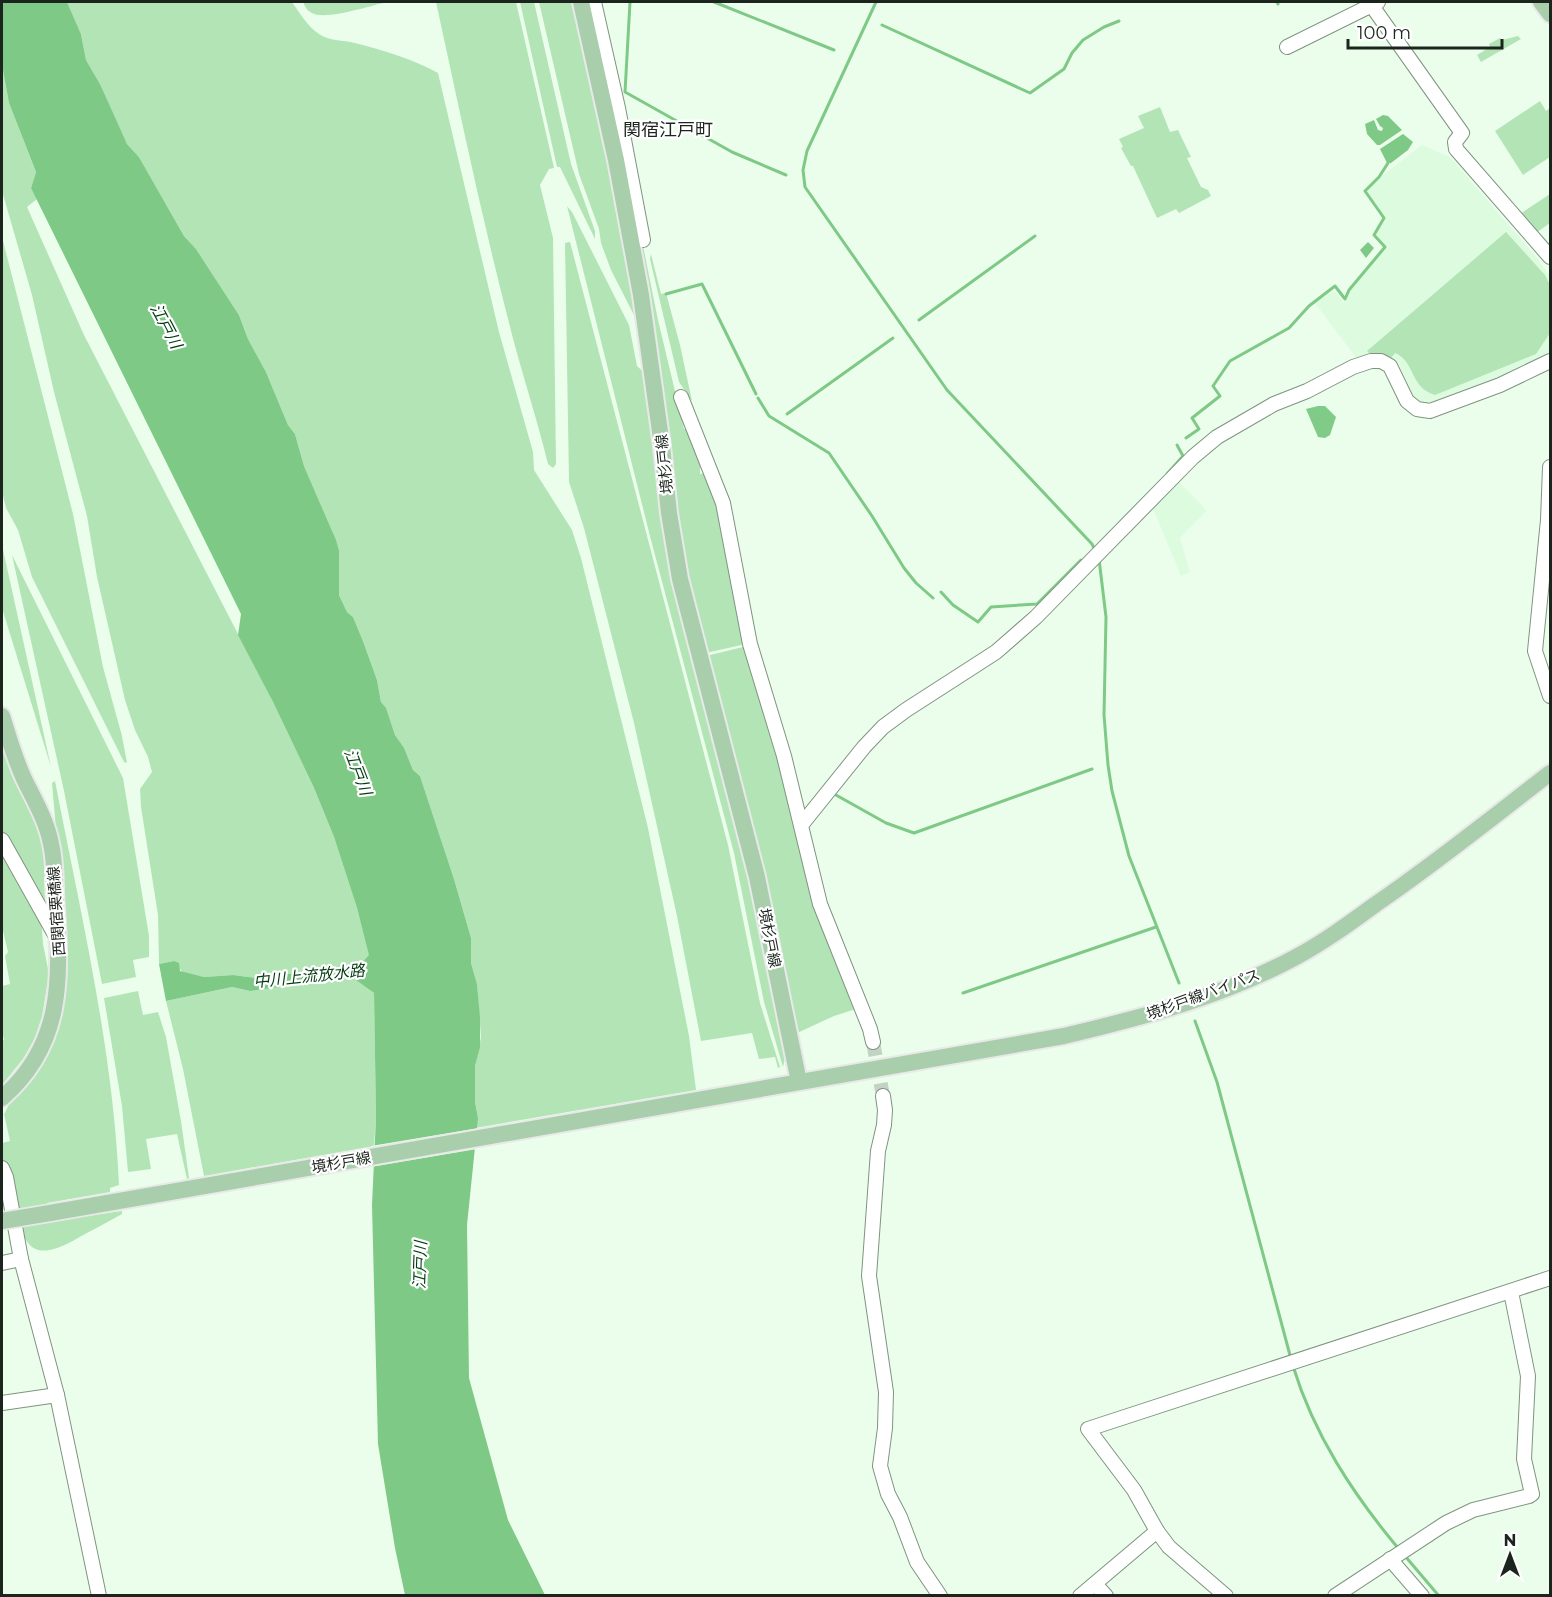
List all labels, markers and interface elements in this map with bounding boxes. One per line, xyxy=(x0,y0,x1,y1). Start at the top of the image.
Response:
scale bar xyxy=(1348,12,1502,50)
text: 100 m xyxy=(1357,22,1411,44)
district label: 関宿江戸町 xyxy=(623,119,713,141)
water label: 江戸川 xyxy=(146,300,187,353)
street label: 境杉戸線 xyxy=(651,433,677,495)
water label: 江戸川 xyxy=(341,746,376,800)
street label: 西関宿栗橋線 xyxy=(43,865,69,957)
street label: 境杉戸線 xyxy=(755,907,785,969)
water label: 中川上流放水路 xyxy=(252,960,368,991)
street label: 境杉戸線バイパス xyxy=(1144,965,1262,1023)
street label: 境杉戸線 xyxy=(310,1147,372,1177)
water label: 江戸川 xyxy=(410,1239,430,1289)
north arrow xyxy=(1480,1525,1540,1585)
text: N xyxy=(1504,1531,1516,1550)

